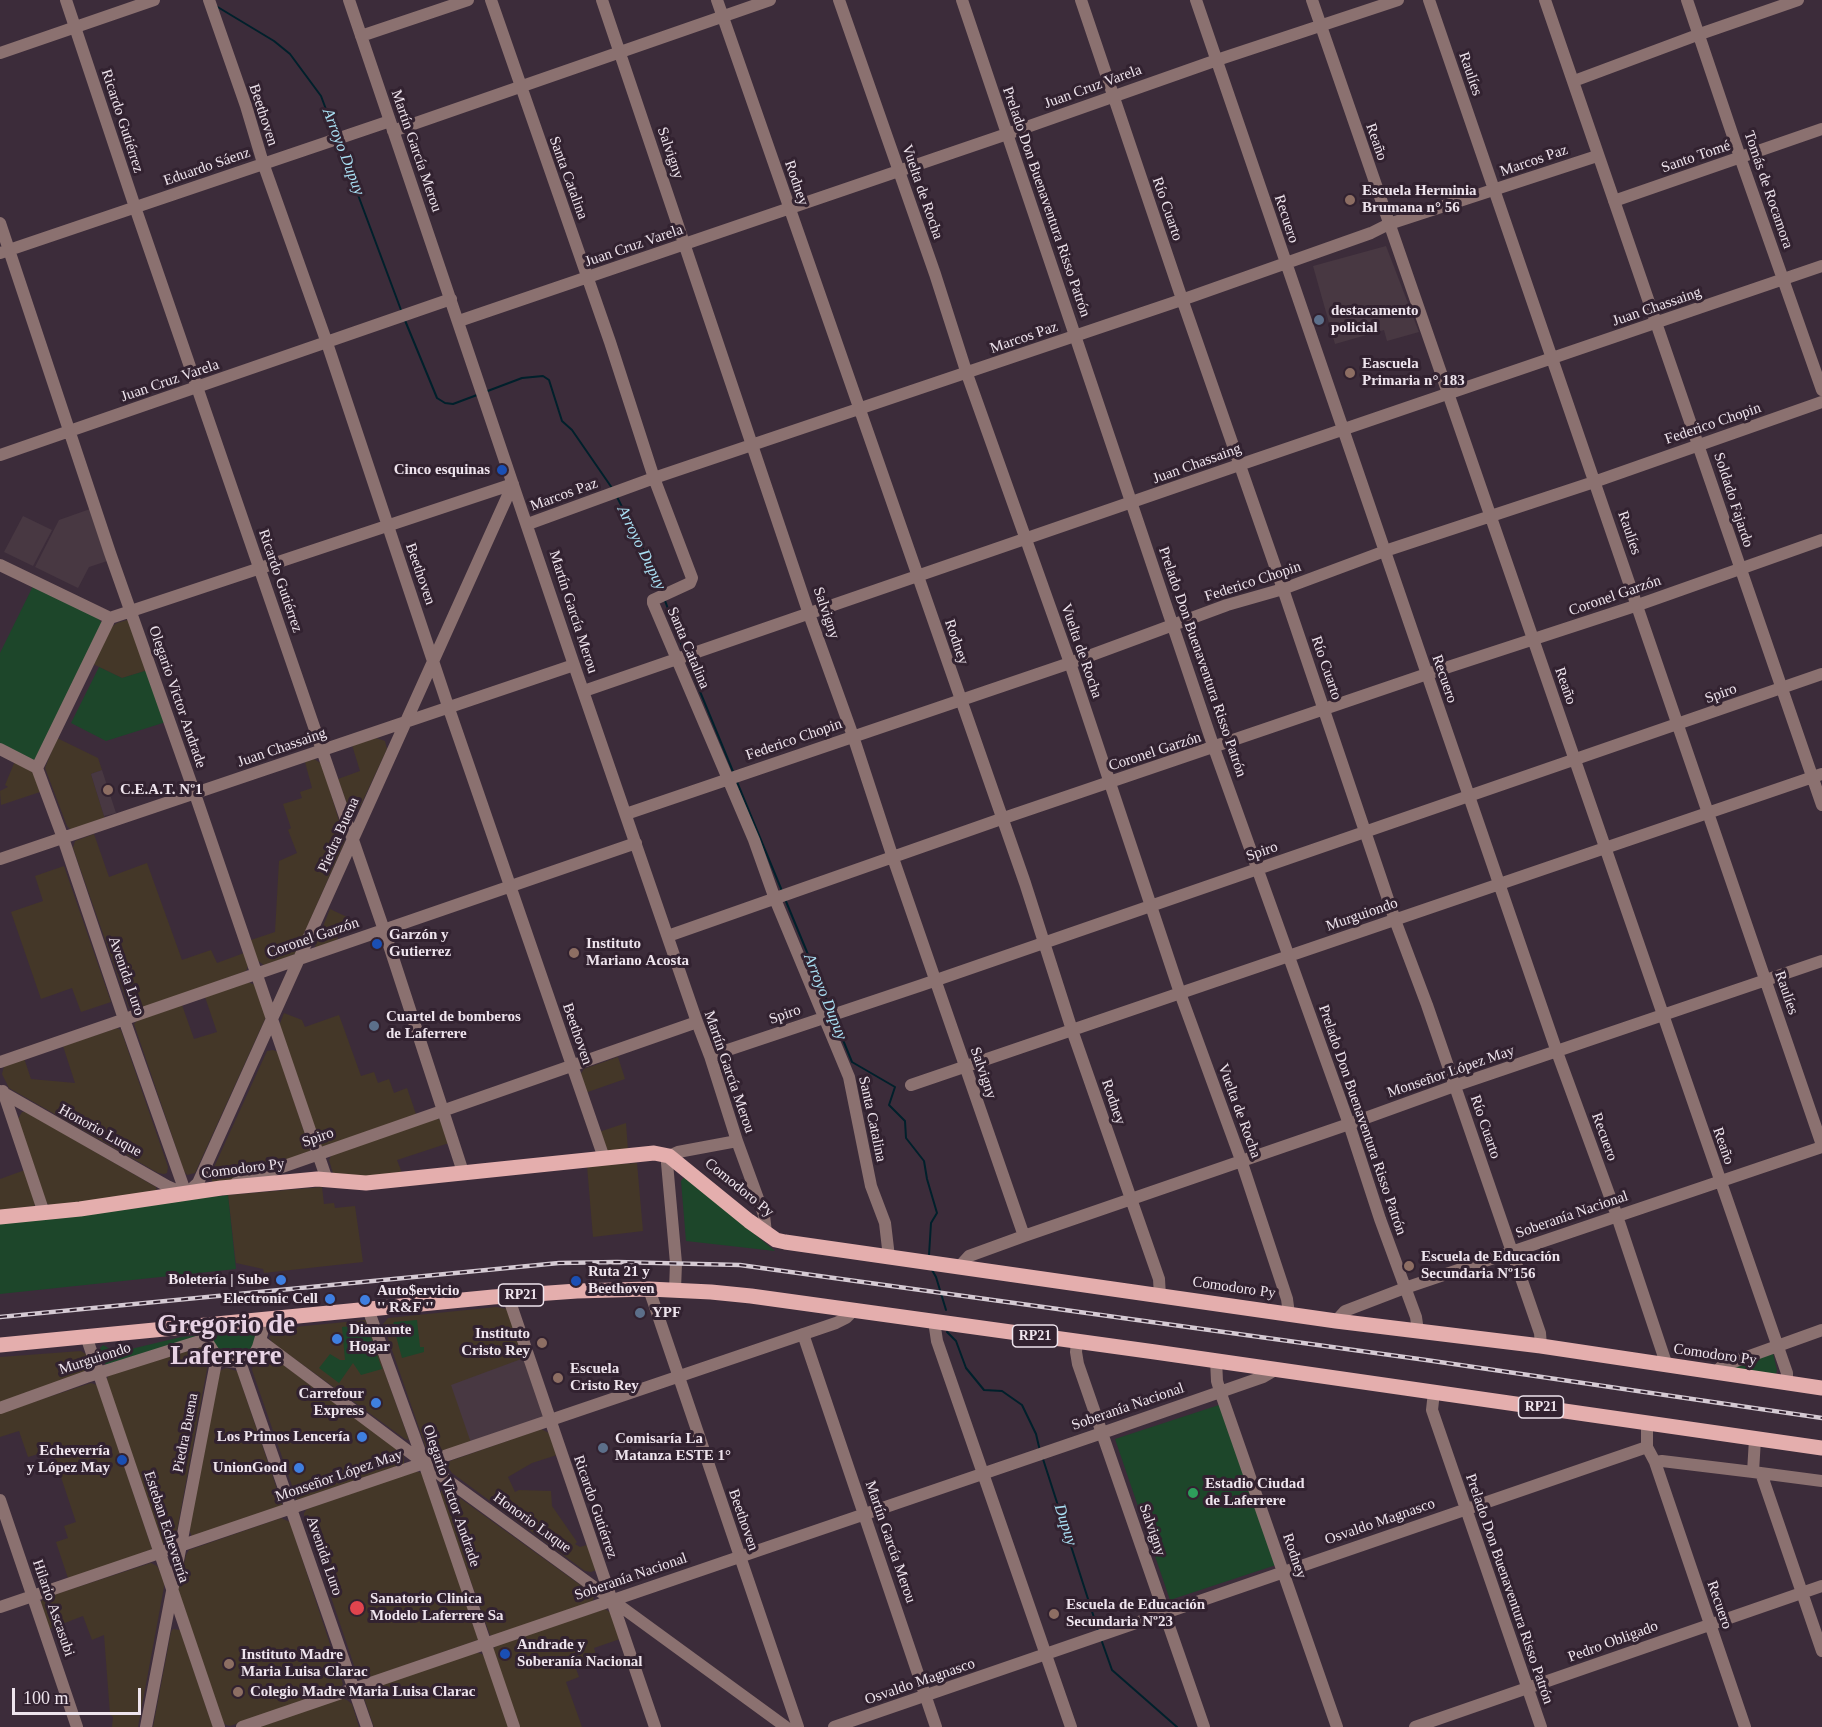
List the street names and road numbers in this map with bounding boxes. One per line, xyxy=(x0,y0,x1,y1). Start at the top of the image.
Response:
street label: Raulíes xyxy=(1454,50,1486,98)
street label: Juan Cruz Varela xyxy=(1042,61,1144,113)
street label: Ricardo Gutiérrez xyxy=(97,67,147,175)
street label: Beethoven xyxy=(245,82,281,148)
street label: Prelado Don Buenaventura Risso Patrón xyxy=(998,84,1094,320)
street label: Martín García Merou xyxy=(387,87,445,215)
street label: Reaño xyxy=(1361,121,1391,163)
street label: Salvigny xyxy=(653,125,687,181)
street label: Tomás de Rocamora xyxy=(1739,129,1797,251)
street label: Santa Catalina xyxy=(545,134,591,222)
street label: Santo Tomé xyxy=(1659,137,1733,177)
street label: Marcos Paz xyxy=(1498,141,1570,181)
street label: Vuelta de Rocha xyxy=(897,142,947,242)
street label: Eduardo Sáenz xyxy=(161,144,253,190)
street label: Rodney xyxy=(780,158,812,208)
street label: Río Cuarto xyxy=(1148,175,1186,243)
street label: Recuero xyxy=(1270,192,1302,246)
street label: Juan Cruz Varela xyxy=(583,221,685,271)
street label: Juan Chassaing xyxy=(1610,283,1704,331)
street label: Marcos Paz xyxy=(988,318,1060,358)
street label: Juan Cruz Varela xyxy=(119,356,221,406)
street label: Federico Chopin xyxy=(1663,399,1763,449)
street label: Juan Chassaing xyxy=(1150,440,1244,488)
street label: Soldado Fajardo xyxy=(1709,450,1757,550)
street label: Marcos Paz xyxy=(528,475,600,515)
street label: Raulíes xyxy=(1613,509,1645,557)
street label: Ricardo Gutiérrez xyxy=(254,527,306,635)
street label: Beethoven xyxy=(401,541,439,607)
street label: Prelado Don Buenaventura Risso Patrón xyxy=(1154,544,1250,780)
street label: Martín García Merou xyxy=(545,548,601,676)
street label: Federico Chopin xyxy=(1202,558,1304,606)
street label: Coronel Garzón xyxy=(1567,572,1663,620)
street label: Salvigny xyxy=(809,585,843,641)
street label: Vuelta de Rocha xyxy=(1056,601,1106,701)
street label: Santa Catalina xyxy=(663,604,713,692)
street label: Rodney xyxy=(940,617,972,667)
street label: Olegario Victor Andrade xyxy=(144,624,210,770)
street label: Río Cuarto xyxy=(1307,634,1345,702)
street label: Recuero xyxy=(1427,652,1461,706)
street label: Reaño xyxy=(1550,665,1580,707)
street label: Spiro xyxy=(1703,680,1739,708)
street label: Federico Chopin xyxy=(744,715,844,765)
street label: Juan Chassaing xyxy=(235,724,329,772)
street label: Coronel Garzón xyxy=(1106,729,1204,775)
street label: Piedra Buena xyxy=(314,795,364,875)
street label: Spiro xyxy=(1244,838,1280,866)
street label: Murguiondo xyxy=(1324,894,1400,936)
street label: Coronel Garzón xyxy=(265,914,361,962)
street label: Avenida Luro xyxy=(104,934,148,1018)
street label: Raulíes xyxy=(1770,969,1802,1017)
street label: Beethoven xyxy=(558,1001,596,1067)
street label: Spiro xyxy=(767,1001,803,1029)
street label: Prelado Don Buenaventura Risso Patrón xyxy=(1314,1002,1410,1238)
street label: Martín García Merou xyxy=(700,1008,758,1136)
street label: Monseñor López May xyxy=(1385,1042,1517,1102)
street label: Salvigny xyxy=(966,1045,1000,1101)
street label: Vuelta de Rocha xyxy=(1214,1061,1264,1161)
street label: Santa Catalina xyxy=(854,1075,890,1163)
street label: Rodney xyxy=(1097,1077,1129,1127)
street label: Río Cuarto xyxy=(1466,1093,1504,1161)
street label: Honorio Luque xyxy=(55,1101,145,1161)
street label: Recuero xyxy=(1587,1110,1621,1164)
street label: Spiro xyxy=(300,1124,336,1152)
street label: Reaño xyxy=(1708,1125,1738,1167)
street label: Comodoro Py xyxy=(200,1155,286,1183)
street label: Comodoro Py xyxy=(701,1155,777,1221)
street label: Soberanía Nacional xyxy=(1513,1187,1631,1243)
street label: Comodoro Py xyxy=(1191,1273,1277,1303)
road number: RP21 xyxy=(498,1284,544,1306)
road number: RP21 xyxy=(1012,1325,1058,1347)
street label: Murguiondo xyxy=(57,1339,133,1379)
street label: Comodoro Py xyxy=(1672,1340,1758,1370)
street label: Soberanía Nacional xyxy=(1069,1379,1187,1435)
street label: Piedra Buena xyxy=(169,1392,203,1474)
road number: RP21 xyxy=(1518,1396,1564,1418)
street label: Olegario Victor Andrade xyxy=(418,1423,484,1569)
street label: Monseñor López May xyxy=(273,1446,405,1506)
street label: Ricardo Gutiérrez xyxy=(569,1453,621,1561)
street label: Esteban Echeverría xyxy=(139,1469,193,1585)
street label: Prelado Don Buenaventura Risso Patrón xyxy=(1461,1471,1557,1707)
street label: Martín García Merou xyxy=(861,1478,919,1606)
street label: Beethoven xyxy=(724,1487,762,1553)
street label: Honorio Luque xyxy=(489,1489,575,1557)
street label: Osvaldo Magnasco xyxy=(1323,1495,1437,1549)
street label: Salvigny xyxy=(1135,1502,1169,1558)
street label: Avenida Luro xyxy=(302,1514,346,1598)
street label: Rodney xyxy=(1278,1531,1310,1581)
street label: Soberanía Nacional xyxy=(572,1549,690,1605)
street label: Hilario Ascasubi xyxy=(28,1557,78,1659)
street label: Recuero xyxy=(1702,1578,1736,1632)
street label: Pedro Obligado xyxy=(1565,1617,1661,1667)
street label: Osvaldo Magnasco xyxy=(863,1655,977,1709)

